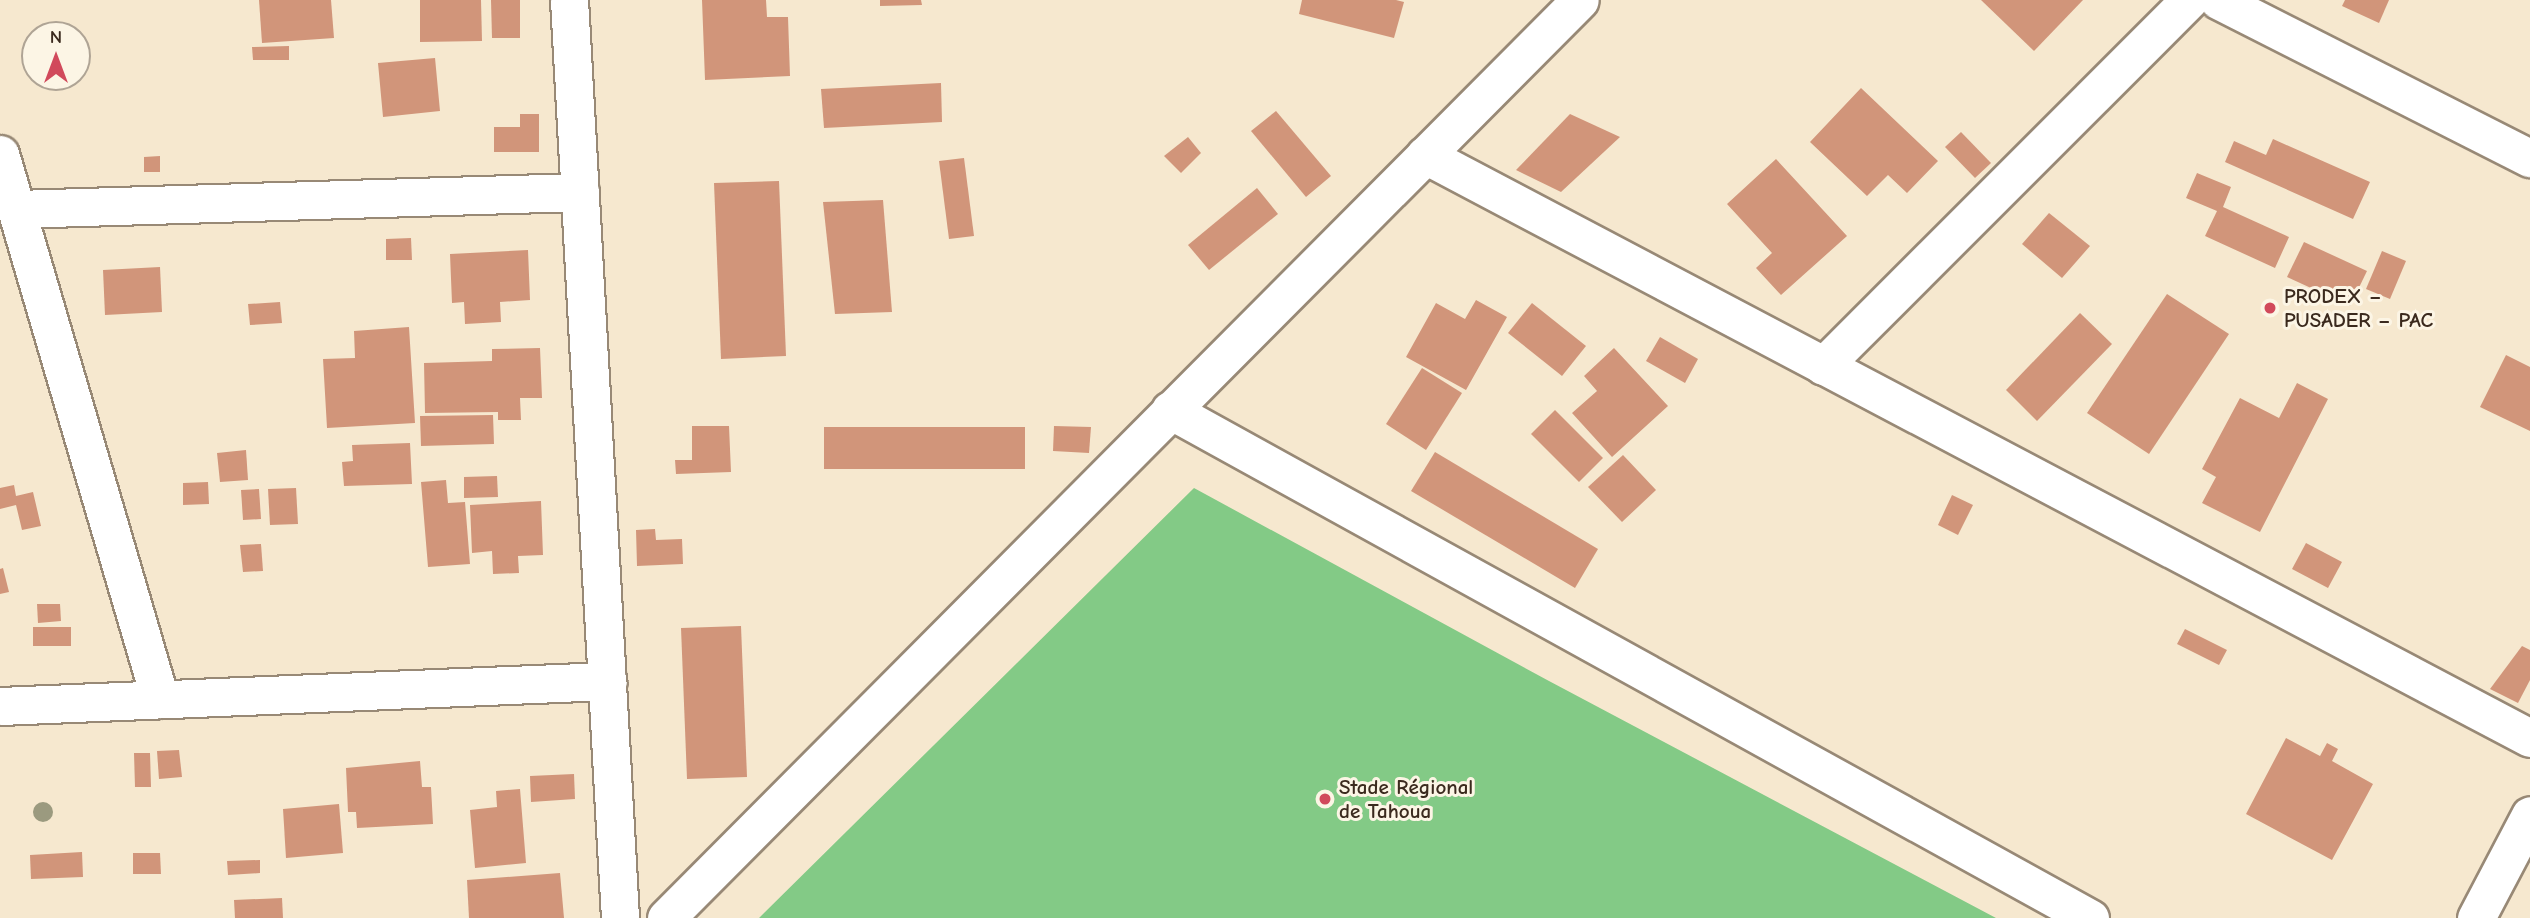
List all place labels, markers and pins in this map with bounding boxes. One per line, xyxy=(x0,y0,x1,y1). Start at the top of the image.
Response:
place label: PRODEX – PUSADER – PAC xyxy=(2284,283,2433,333)
marker: PRODEX – PUSADER – PAC xyxy=(2262,300,2278,316)
place label: Stade Régional de Tahoua xyxy=(1339,774,1473,824)
marker: Stade Régional de Tahoua xyxy=(1317,791,1333,807)

